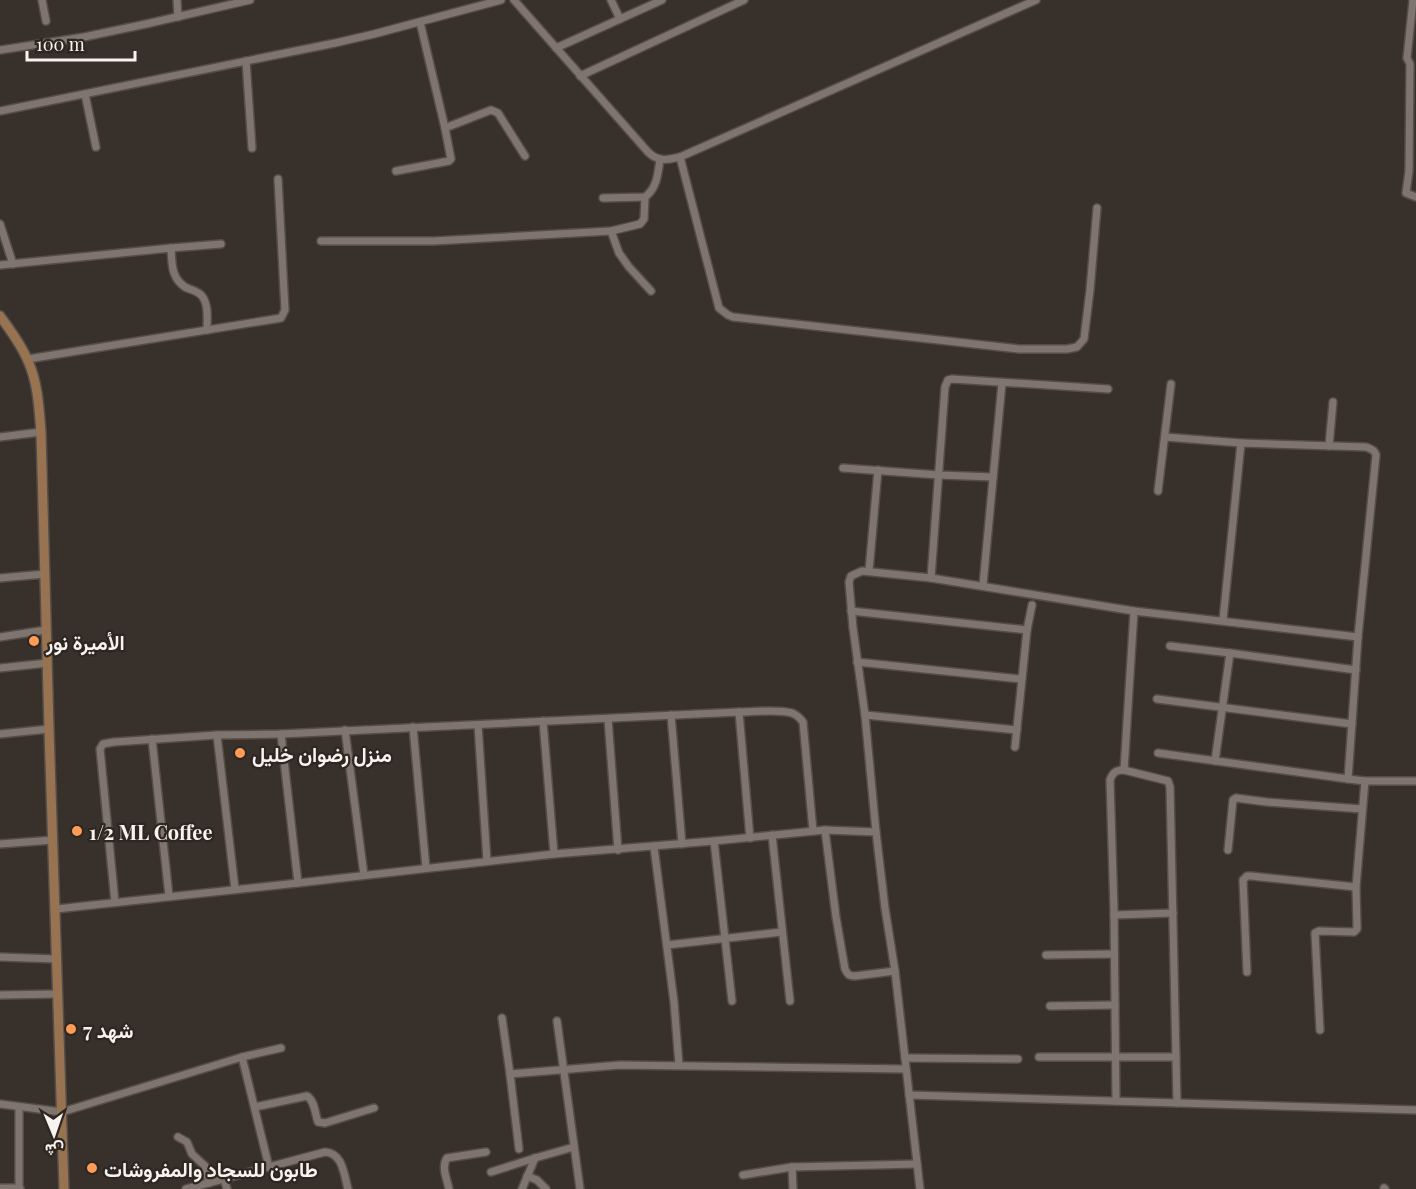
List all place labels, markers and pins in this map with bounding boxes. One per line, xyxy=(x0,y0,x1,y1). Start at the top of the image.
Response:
place label: الأميرة نور xyxy=(45,628,125,656)
marker: الأميرة نور xyxy=(27,634,41,648)
place label: منزل رضوان خليل xyxy=(252,740,392,768)
marker: منزل رضوان خليل xyxy=(233,746,247,760)
place label: 1/2 ML Coffee xyxy=(89,818,213,845)
marker: 1/2 ML Coffee xyxy=(70,824,84,838)
place label: شهد 7 xyxy=(83,1016,134,1044)
marker: شهد 7 xyxy=(64,1022,78,1036)
place label: طابون للسجاد والمفروشات xyxy=(104,1155,318,1183)
marker: طابون للسجاد والمفروشات xyxy=(85,1161,99,1175)

